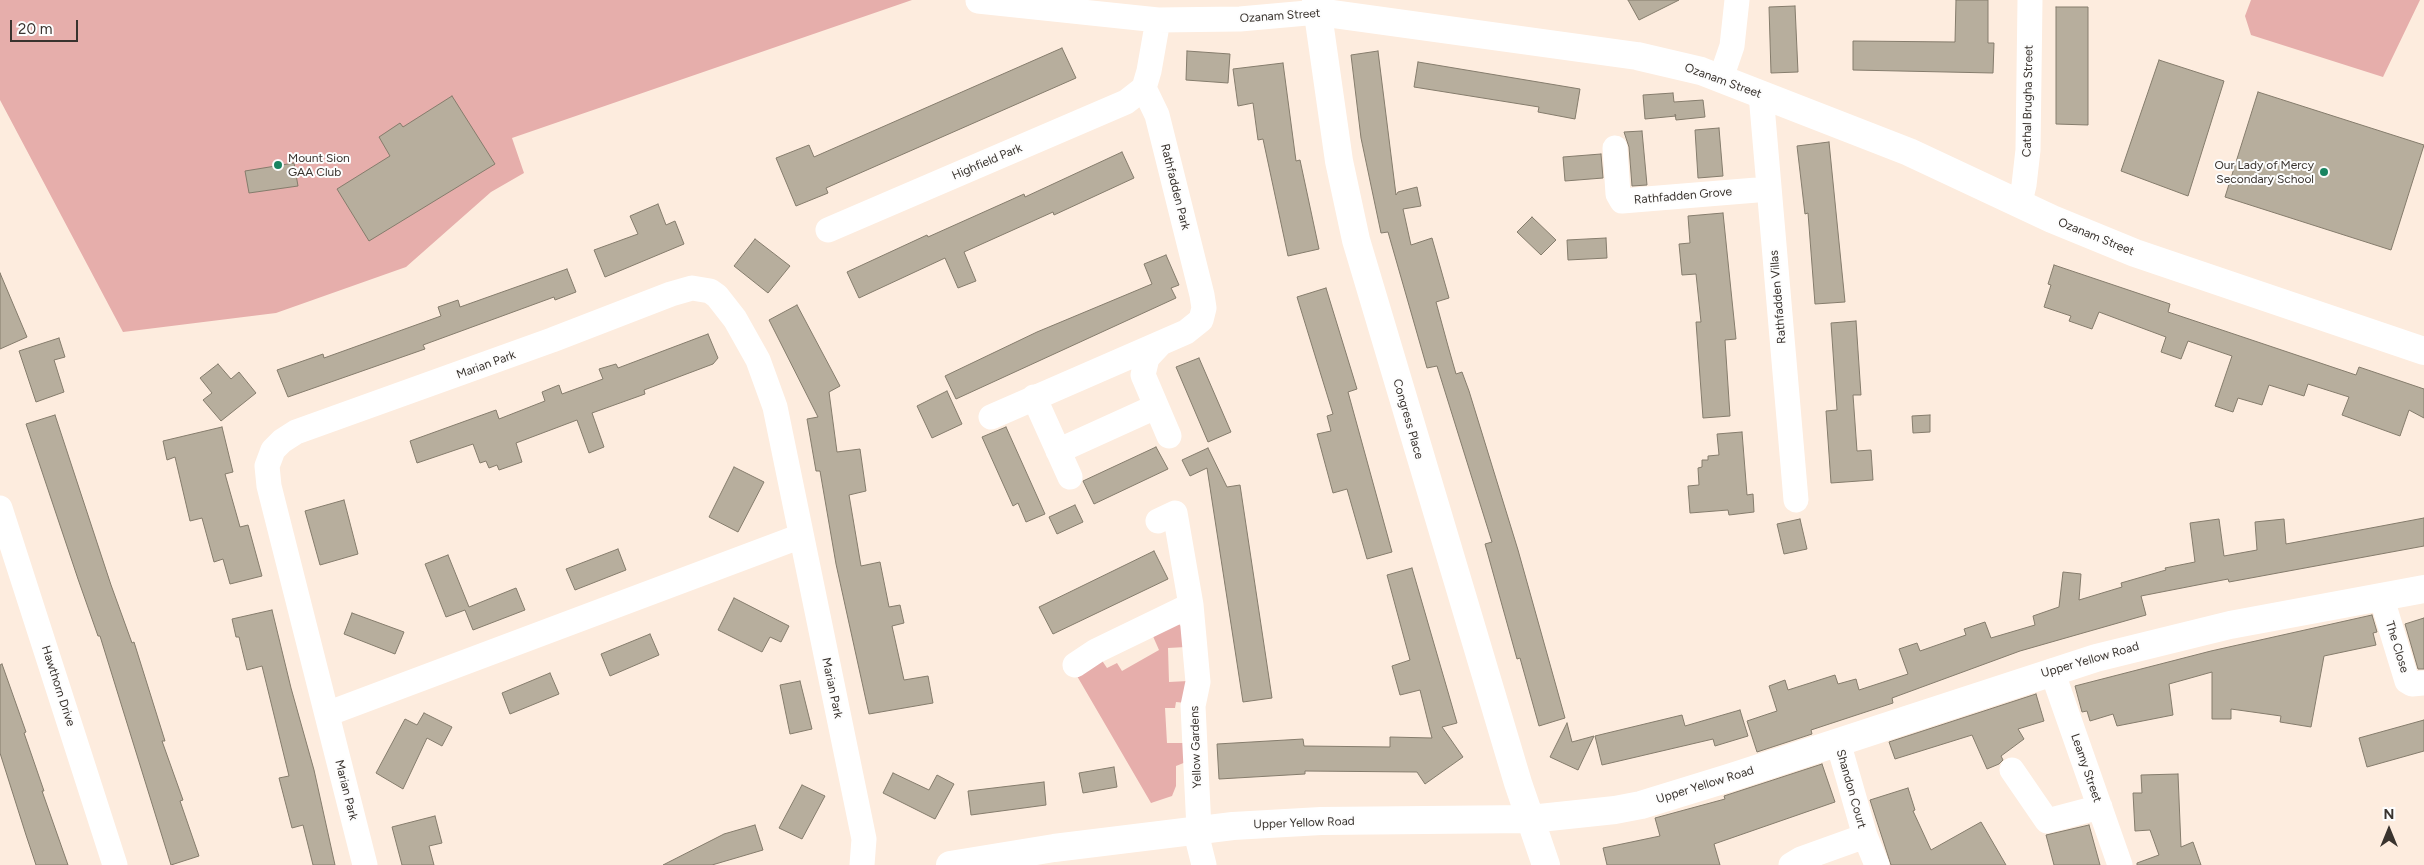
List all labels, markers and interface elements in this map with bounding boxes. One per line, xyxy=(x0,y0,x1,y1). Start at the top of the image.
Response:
street label: Ozanam Street xyxy=(1239,6,1321,26)
scale bar xyxy=(12,10,80,42)
text: 20 m xyxy=(18,20,52,38)
street label: Cathal Brugha Street xyxy=(2020,45,2036,157)
street label: Ozanam Street xyxy=(1683,60,1763,102)
street label: Highfield Park xyxy=(950,141,1024,183)
street label: Rathfadden Park xyxy=(1157,142,1193,232)
place label: Mount Sion GAA Club xyxy=(288,151,350,179)
place label: Our Lady of Mercy Secondary School xyxy=(2215,158,2314,186)
marker: Mount Sion GAA Club xyxy=(272,159,284,171)
marker: Our Lady of Mercy Secondary School xyxy=(2318,166,2330,178)
street label: Rathfadden Grove xyxy=(1633,185,1733,207)
street label: Ozanam Street xyxy=(2056,215,2136,259)
street label: Rathfadden Villas xyxy=(1767,250,1789,344)
street label: Marian Park xyxy=(455,348,517,382)
street label: Congress Place xyxy=(1390,377,1426,461)
street label: The Close xyxy=(2382,619,2412,675)
street label: Upper Yellow Road xyxy=(2039,639,2141,681)
street label: Hawthorn Drive xyxy=(38,644,78,728)
street label: Marian Park xyxy=(819,656,845,720)
street label: Yellow Gardens xyxy=(1187,705,1205,789)
street label: Leamy Street xyxy=(2067,732,2105,804)
street label: Shandon Court xyxy=(1833,748,1869,830)
street label: Marian Park xyxy=(332,758,360,822)
street label: Upper Yellow Road xyxy=(1654,763,1756,807)
north arrow xyxy=(2364,805,2414,855)
text: N xyxy=(2384,806,2394,823)
street label: Upper Yellow Road xyxy=(1253,814,1355,832)

